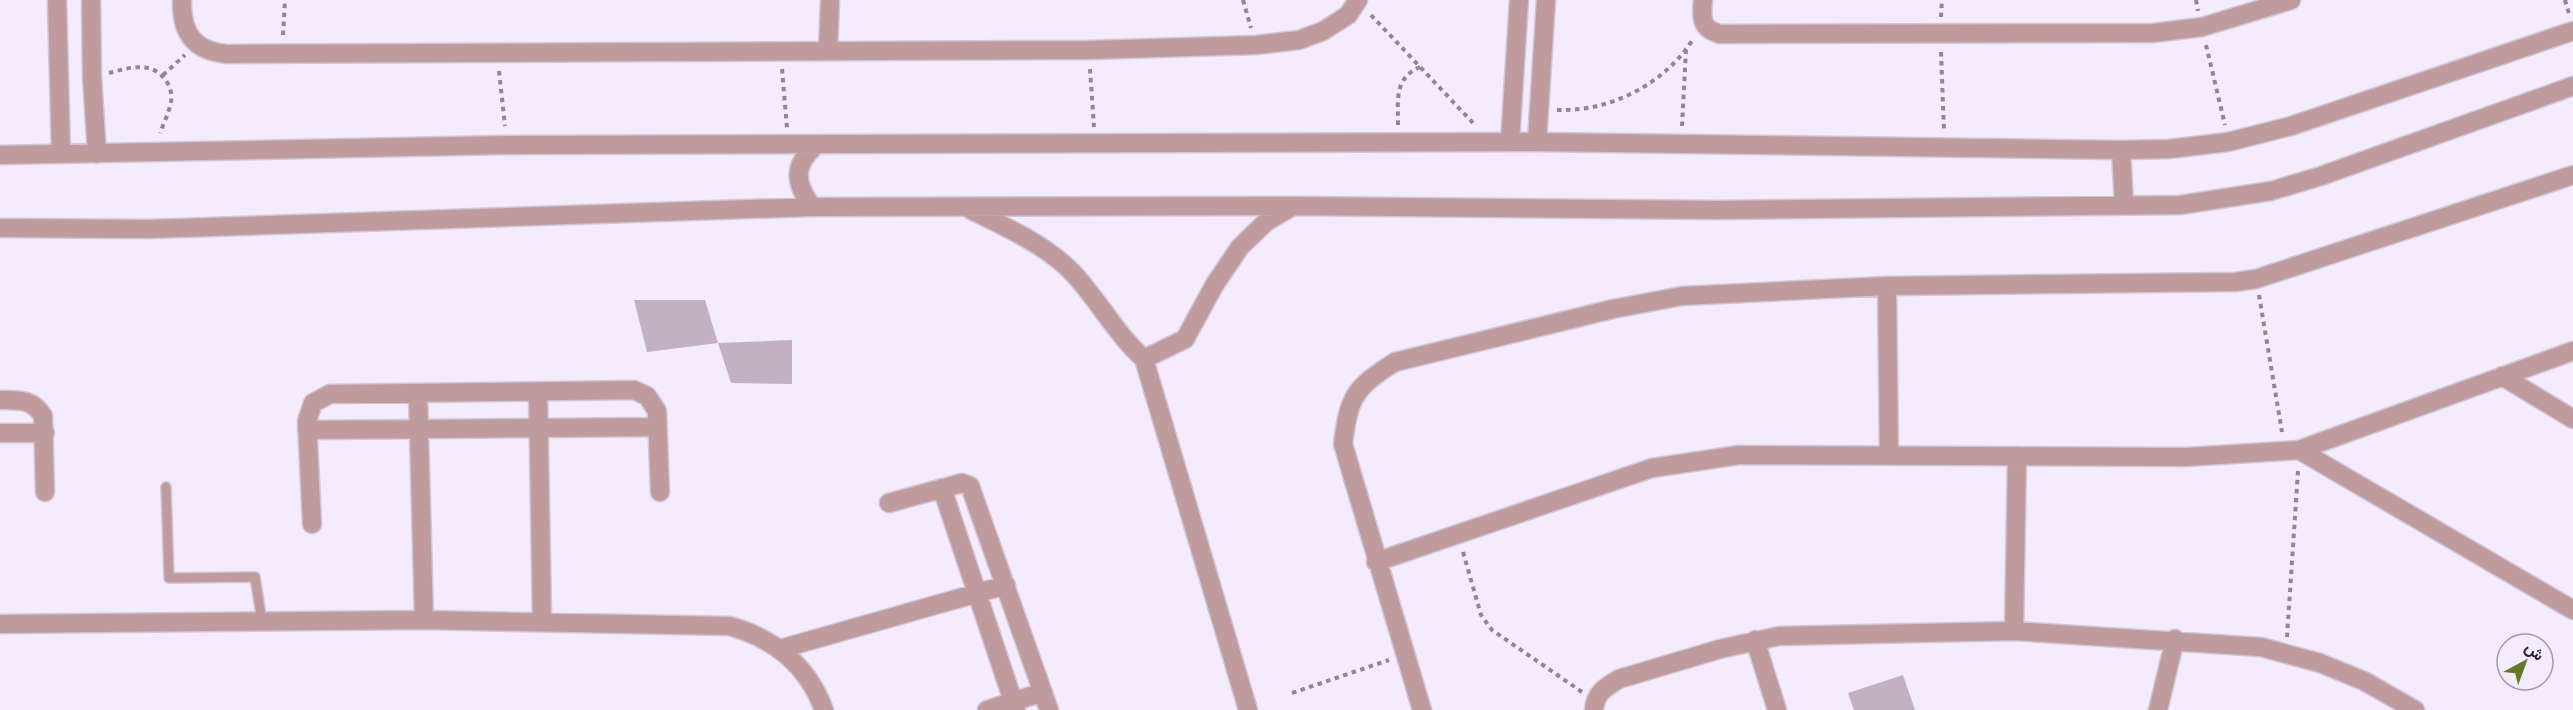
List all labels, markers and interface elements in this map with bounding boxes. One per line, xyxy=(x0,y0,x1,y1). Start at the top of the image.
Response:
north arrow xyxy=(2495,632,2555,692)
text: ش xyxy=(2520,636,2549,665)

